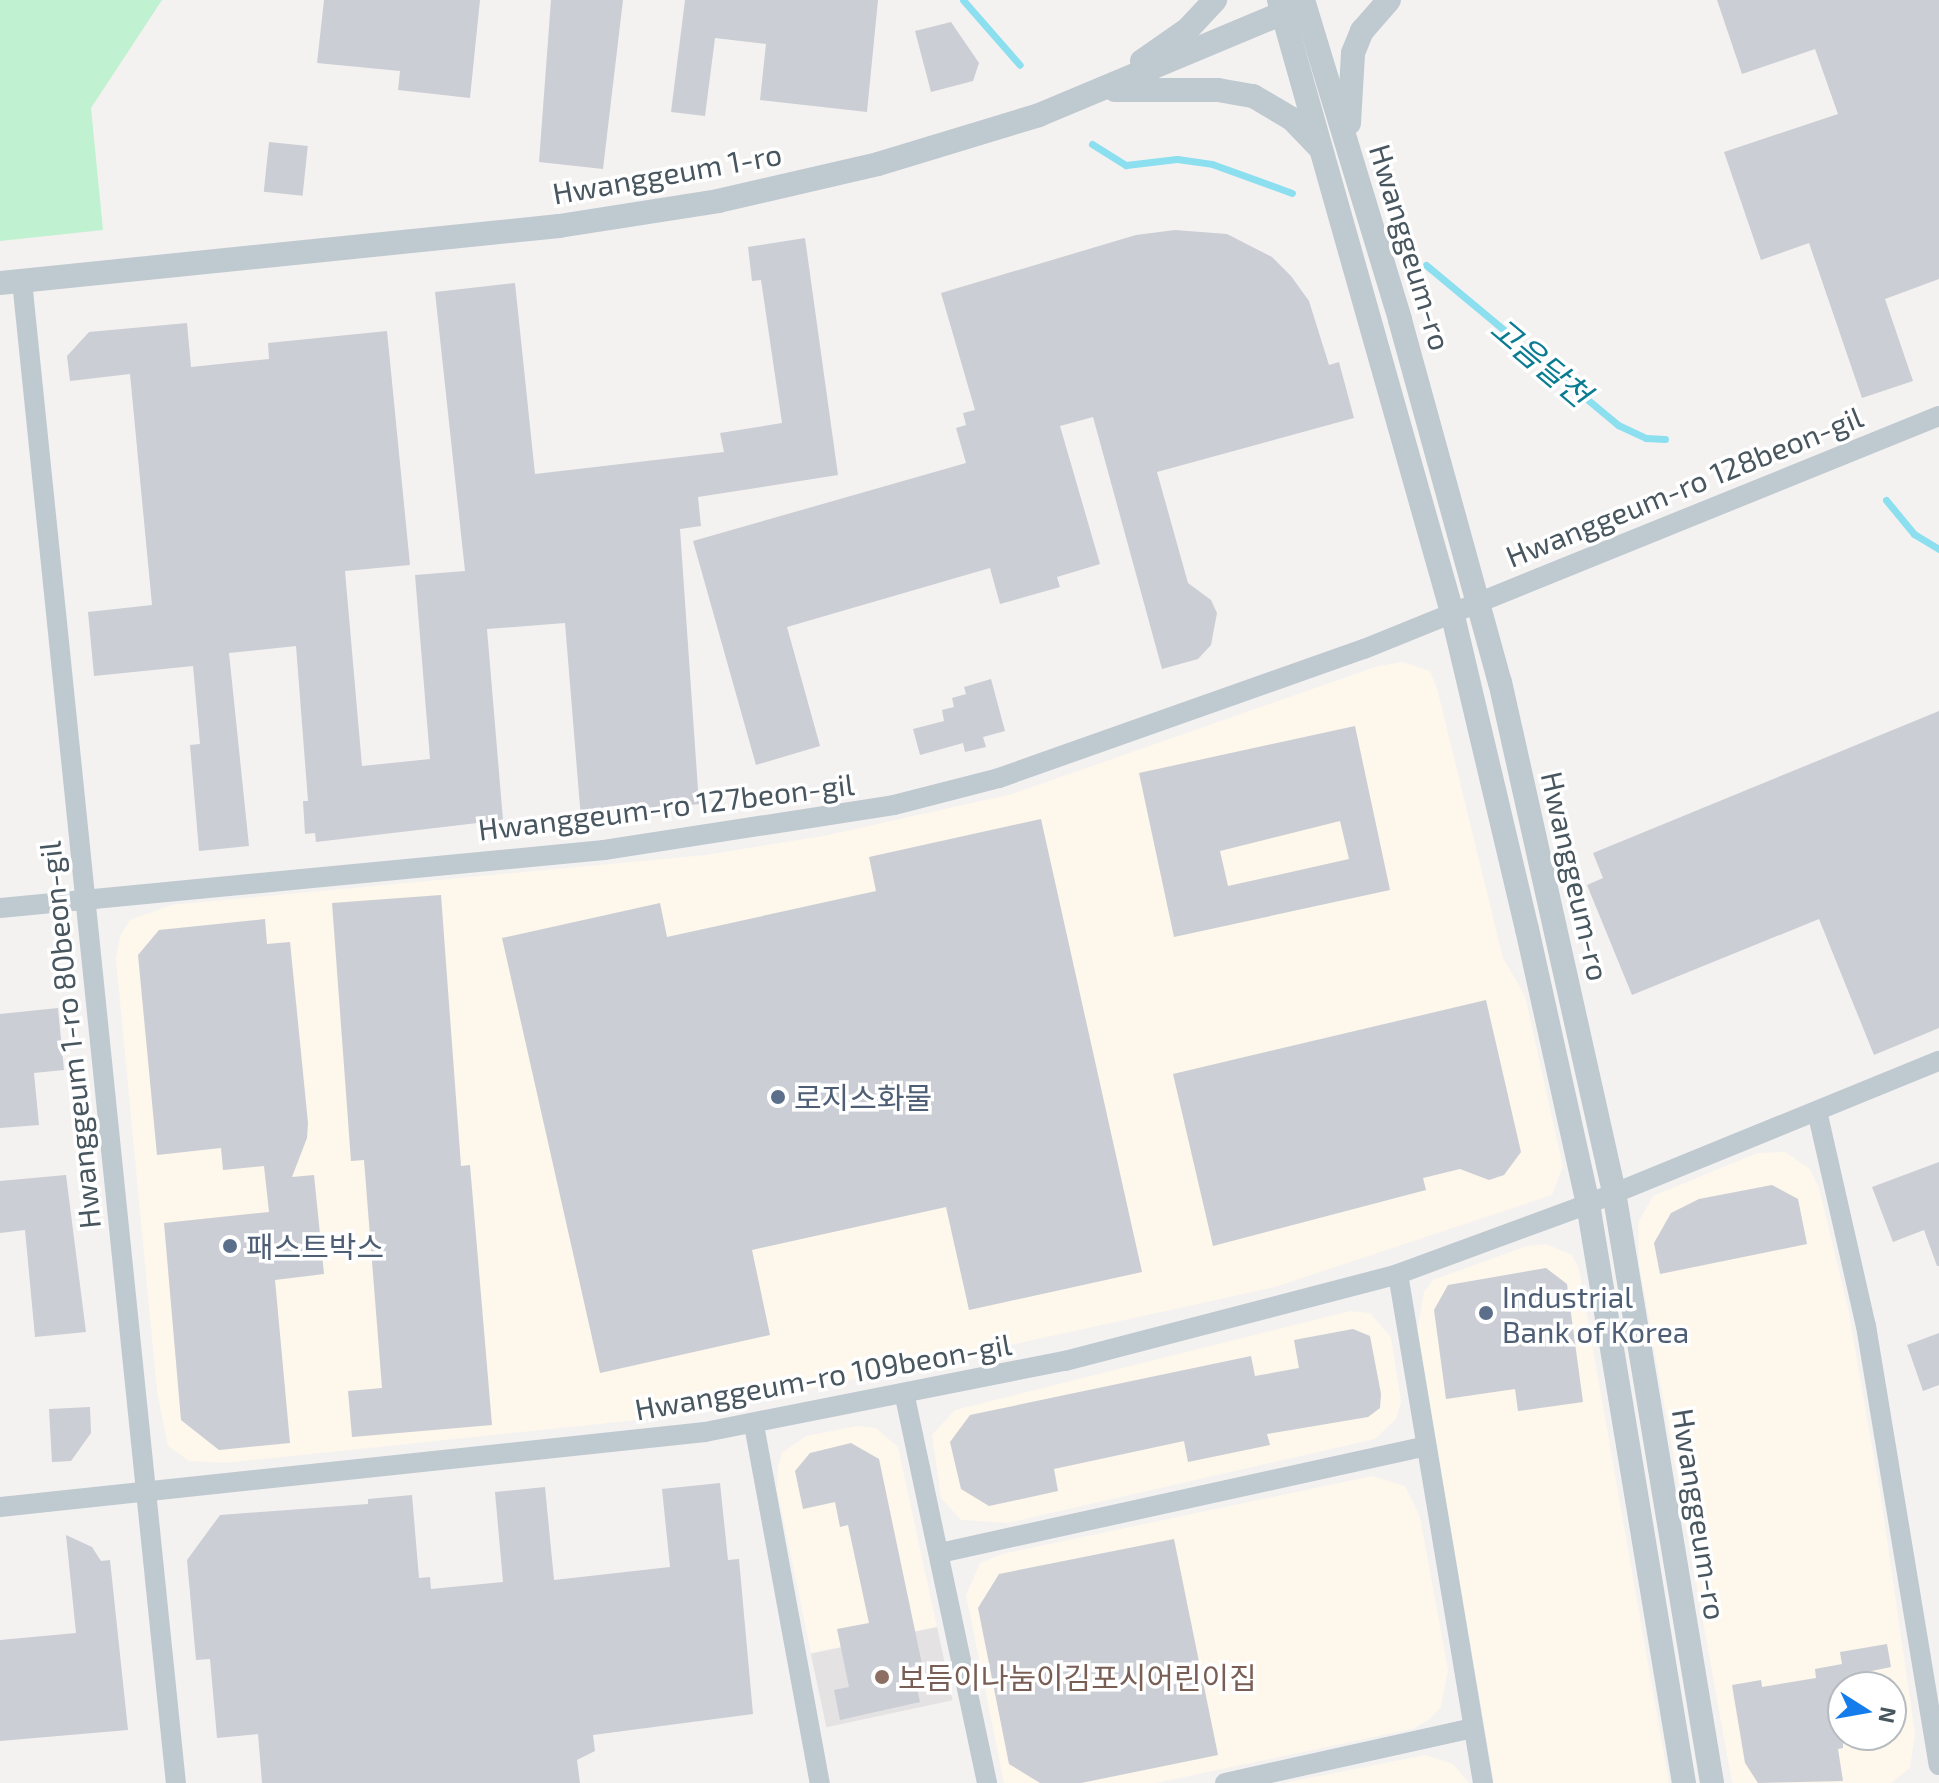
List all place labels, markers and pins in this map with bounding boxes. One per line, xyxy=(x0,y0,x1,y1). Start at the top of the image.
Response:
place label: 로지스화물 xyxy=(794,1079,932,1115)
marker: 로지스화물 xyxy=(769,1088,787,1106)
place label: 패스트박스 xyxy=(246,1228,384,1264)
marker: 패스트박스 xyxy=(221,1237,239,1255)
place label: Industrial Bank of Korea xyxy=(1502,1278,1690,1348)
marker: Industrial Bank of Korea xyxy=(1477,1304,1495,1322)
place label: 보듬이나눔이김포시어린이집 xyxy=(898,1659,1257,1695)
marker: 보듬이나눔이김포시어린이집 xyxy=(873,1668,891,1686)

